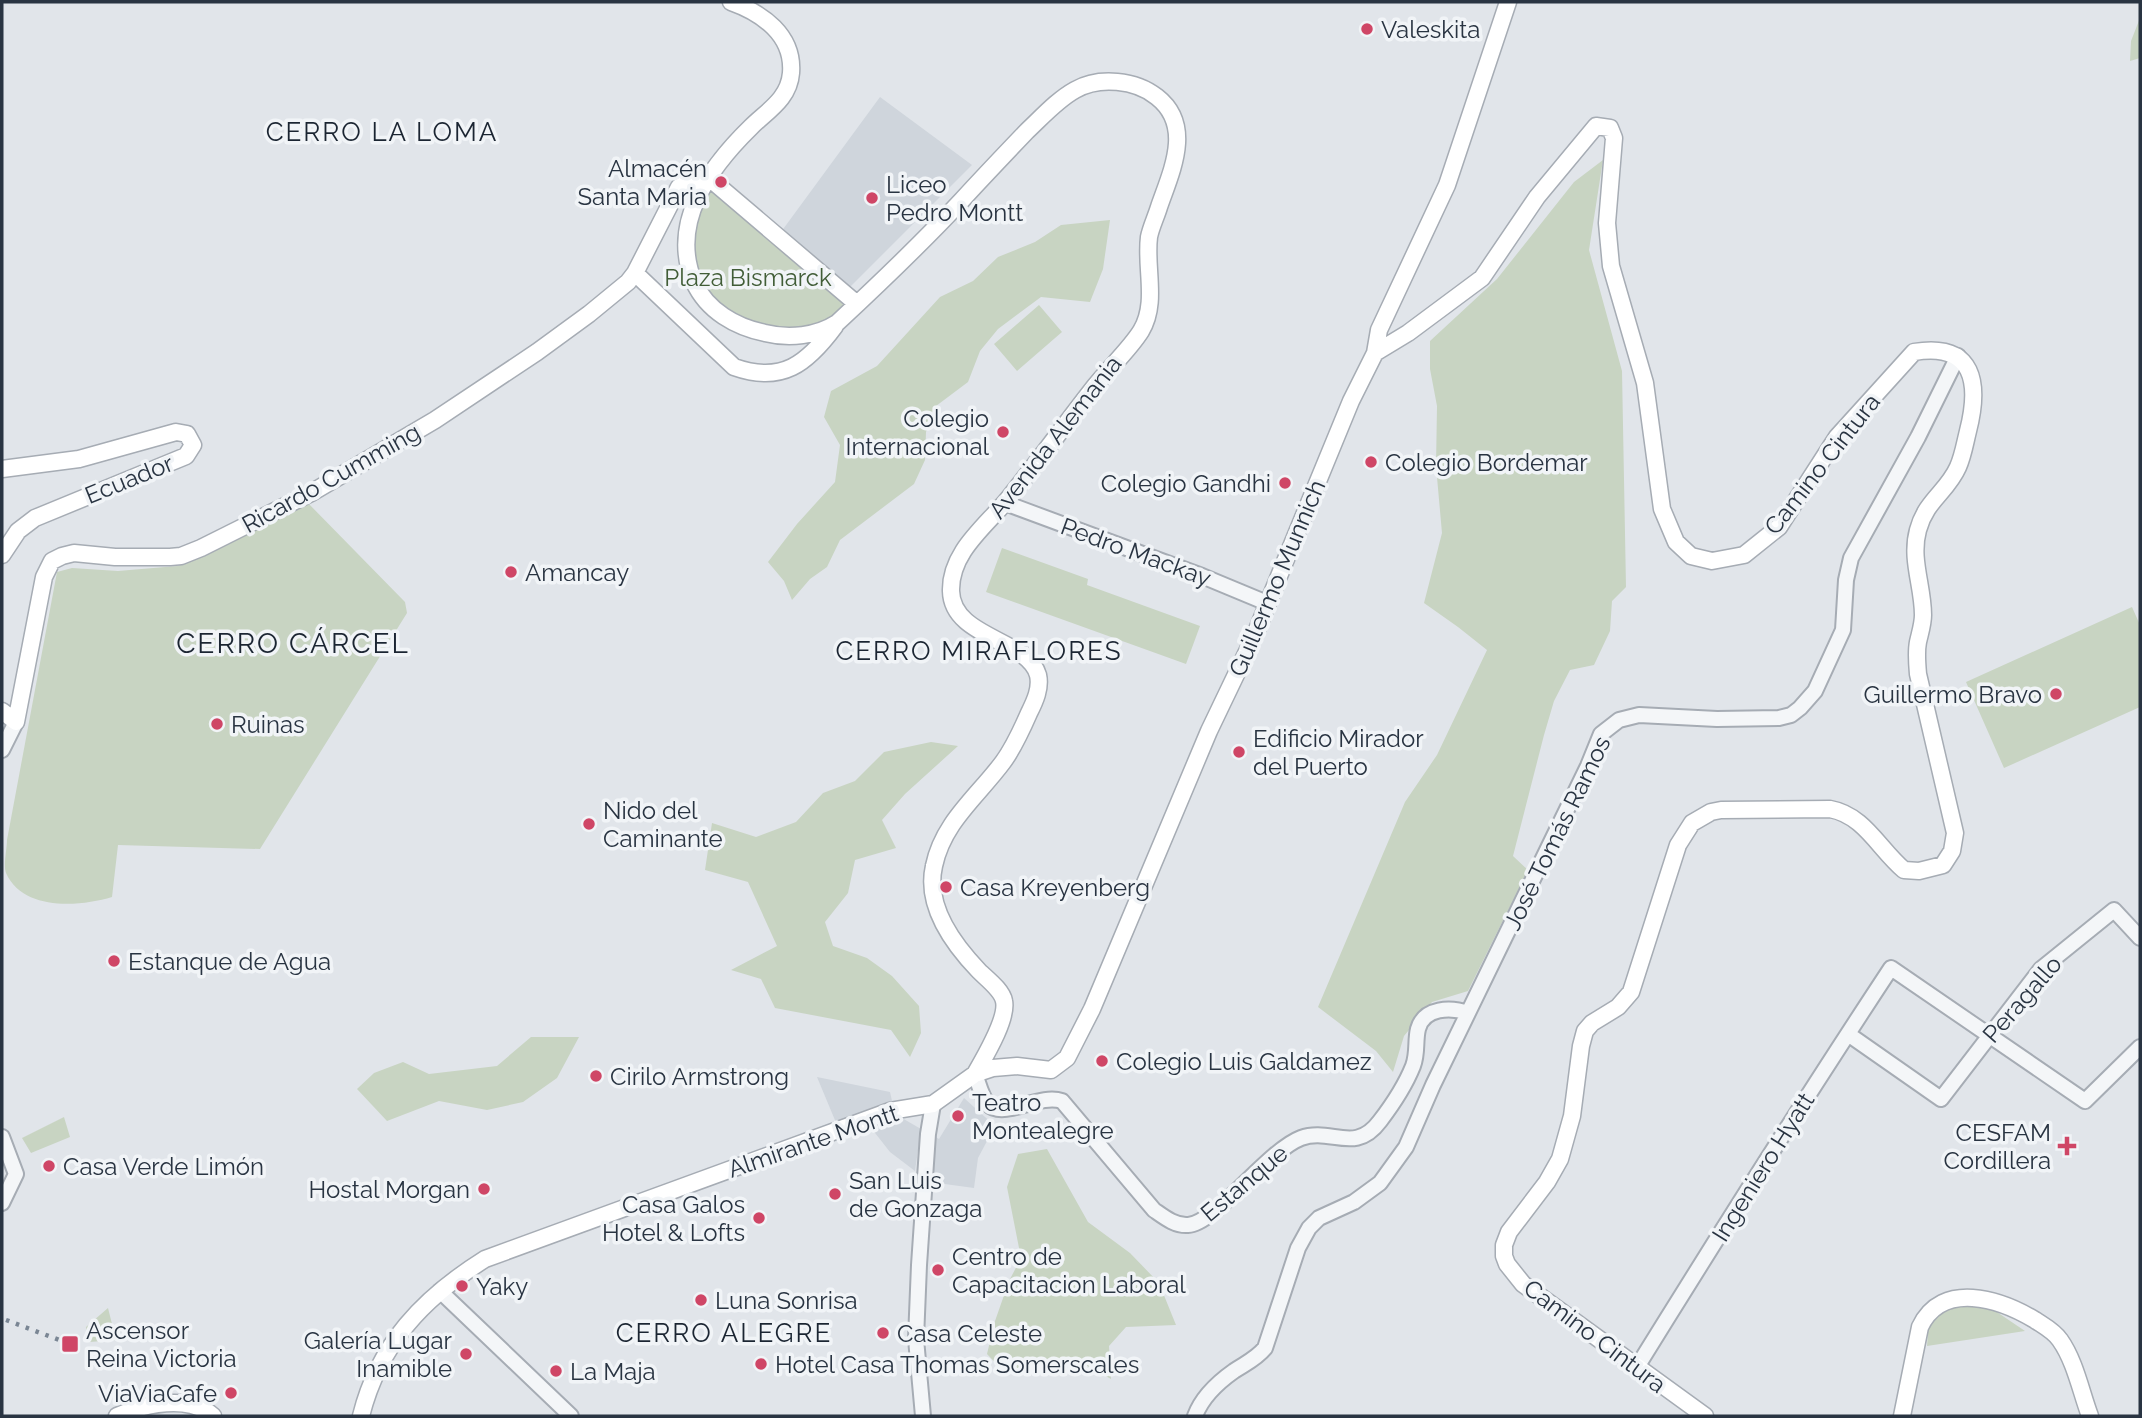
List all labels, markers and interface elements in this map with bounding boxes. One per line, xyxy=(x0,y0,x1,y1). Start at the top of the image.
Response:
place label: Valeskita xyxy=(1381,15,1480,44)
marker: Valeskita xyxy=(1359,21,1375,37)
district label: CERRO LA LOMA xyxy=(266,117,498,147)
place label: Almacén Santa Maria xyxy=(577,154,707,211)
place label: Liceo Pedro Montt xyxy=(886,170,1023,227)
marker: Almacén Santa Maria xyxy=(713,174,729,190)
marker: Liceo Pedro Montt xyxy=(864,190,880,206)
park label: Plaza Bismarck xyxy=(664,263,832,292)
street label: Avenida Alemania xyxy=(982,350,1128,524)
street label: Camino Cintura xyxy=(1758,388,1886,540)
place label: Colegio Internacional xyxy=(845,404,989,461)
street label: Ricardo Cumming xyxy=(237,417,425,539)
marker: Colegio Internacional xyxy=(995,424,1011,440)
street label: Ecuador xyxy=(81,448,178,510)
place label: Colegio Bordemar xyxy=(1385,448,1588,477)
marker: Colegio Bordemar xyxy=(1363,454,1379,470)
place label: Colegio Gandhi xyxy=(1101,469,1271,498)
marker: Colegio Gandhi xyxy=(1277,475,1293,491)
street label: Guillermo Munnich xyxy=(1223,476,1331,680)
street label: Pedro Mackay xyxy=(1057,511,1215,593)
place label: Amancay xyxy=(525,558,629,587)
marker: Amancay xyxy=(503,564,519,580)
district label: CERRO CÁRCEL xyxy=(176,627,410,660)
district label: CERRO MIRAFLORES xyxy=(835,636,1123,666)
place label: Guillermo Bravo xyxy=(1864,680,2042,709)
marker: Guillermo Bravo xyxy=(2048,686,2064,702)
place label: Ruinas xyxy=(231,710,305,739)
marker: Ruinas xyxy=(209,716,225,732)
place label: Edificio Mirador del Puerto xyxy=(1253,724,1424,781)
street label: José Tomás Ramos xyxy=(1497,731,1617,935)
marker: Edificio Mirador del Puerto xyxy=(1231,744,1247,760)
place label: Nido del Caminante xyxy=(603,796,723,853)
marker: Nido del Caminante xyxy=(581,816,597,832)
place label: Casa Kreyenberg xyxy=(960,873,1150,902)
marker: Casa Kreyenberg xyxy=(938,879,954,895)
place label: Estanque de Agua xyxy=(128,947,331,976)
street label: Peragallo xyxy=(1976,950,2068,1048)
marker: Estanque de Agua xyxy=(106,953,122,969)
place label: Colegio Luis Galdamez xyxy=(1116,1047,1372,1076)
marker: Colegio Luis Galdamez xyxy=(1094,1053,1110,1069)
place label: Cirilo Armstrong xyxy=(610,1062,789,1091)
marker: Cirilo Armstrong xyxy=(588,1068,604,1084)
street label: Ingeniero Hyatt xyxy=(1706,1087,1820,1247)
place label: Teatro Montealegre xyxy=(972,1088,1114,1145)
street label: Almirante Montt xyxy=(724,1098,902,1184)
marker: Teatro Montealegre xyxy=(950,1108,966,1124)
place label: CESFAM Cordillera xyxy=(1943,1118,2051,1175)
marker: CESFAM Cordillera xyxy=(2057,1136,2077,1156)
street label: Estanque xyxy=(1195,1138,1293,1228)
place label: Casa Verde Limón xyxy=(63,1152,264,1181)
marker: Casa Verde Limón xyxy=(41,1158,57,1174)
place label: San Luis de Gonzaga xyxy=(849,1166,982,1223)
place label: Hostal Morgan xyxy=(308,1175,470,1204)
marker: Hostal Morgan xyxy=(476,1181,492,1197)
marker: San Luis de Gonzaga xyxy=(827,1186,843,1202)
place label: Casa Galos Hotel & Lofts xyxy=(602,1190,745,1247)
marker: Casa Galos Hotel & Lofts xyxy=(751,1210,767,1226)
place label: Centro de Capacitacion Laboral xyxy=(952,1242,1186,1299)
marker: Centro de Capacitacion Laboral xyxy=(930,1262,946,1278)
place label: Yaky xyxy=(476,1272,528,1301)
street label: Camino Cintura xyxy=(1518,1273,1672,1399)
marker: Yaky xyxy=(454,1278,470,1294)
place label: Luna Sonrisa xyxy=(715,1286,858,1315)
marker: Luna Sonrisa xyxy=(693,1292,709,1308)
place label: Ascensor Reina Victoria xyxy=(86,1316,237,1373)
district label: CERRO ALEGRE xyxy=(616,1318,832,1348)
place label: Casa Celeste xyxy=(897,1319,1042,1348)
marker: Casa Celeste xyxy=(875,1325,891,1341)
place label: Galería Lugar Inamible xyxy=(304,1326,453,1383)
marker: Ascensor Reina Victoria xyxy=(60,1334,80,1354)
marker: Galería Lugar Inamible xyxy=(458,1346,474,1362)
place label: Hotel Casa Thomas Somerscales xyxy=(775,1350,1139,1379)
marker: Hotel Casa Thomas Somerscales xyxy=(753,1356,769,1372)
place label: La Maja xyxy=(570,1357,656,1386)
marker: La Maja xyxy=(548,1363,564,1379)
place label: ViaViaCafe xyxy=(98,1379,217,1408)
marker: ViaViaCafe xyxy=(223,1385,239,1401)

